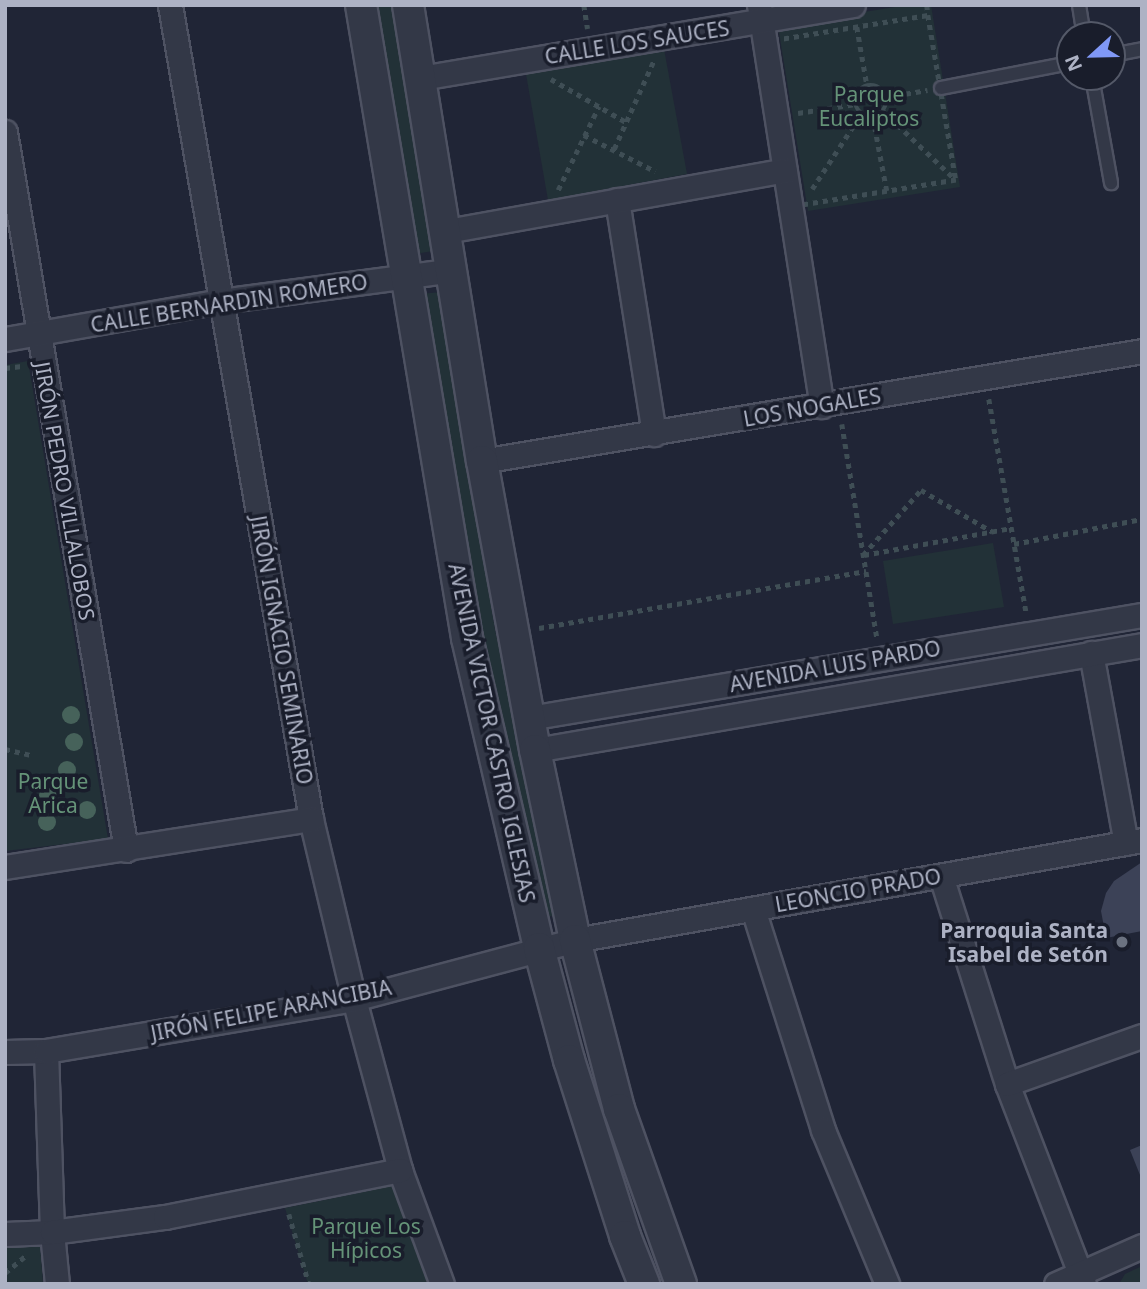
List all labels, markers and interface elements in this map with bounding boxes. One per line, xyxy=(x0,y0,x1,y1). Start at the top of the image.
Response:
street label: CALLE LOS SAUCES xyxy=(543,15,731,69)
north arrow xyxy=(1056,21,1126,91)
text: N xyxy=(1058,51,1088,75)
park label: Parque Eucaliptos xyxy=(819,81,919,131)
street label: CALLE BERNARDIN ROMERO xyxy=(89,269,369,337)
street label: JIRÓN PEDRO VILLALOBOS xyxy=(30,360,100,622)
street label: LOS NOGALES xyxy=(741,383,883,431)
street label: JIRÓN IGNACIO SEMINARIO xyxy=(246,514,318,786)
street label: AVENIDA VICTOR CASTRO IGLESIAS xyxy=(444,561,540,905)
street label: AVENIDA LUIS PARDO xyxy=(728,635,942,697)
park label: Parque Arica xyxy=(18,768,88,818)
street label: LEONCIO PRADO xyxy=(773,863,943,917)
place label: Parroquia Santa Isabel de Setón xyxy=(940,917,1108,967)
marker: Parroquia Santa Isabel de Setón xyxy=(1114,934,1130,950)
street label: JIRÓN FELIPE ARANCIBIA xyxy=(148,974,394,1046)
park label: Parque Los Hípicos xyxy=(311,1213,421,1263)

